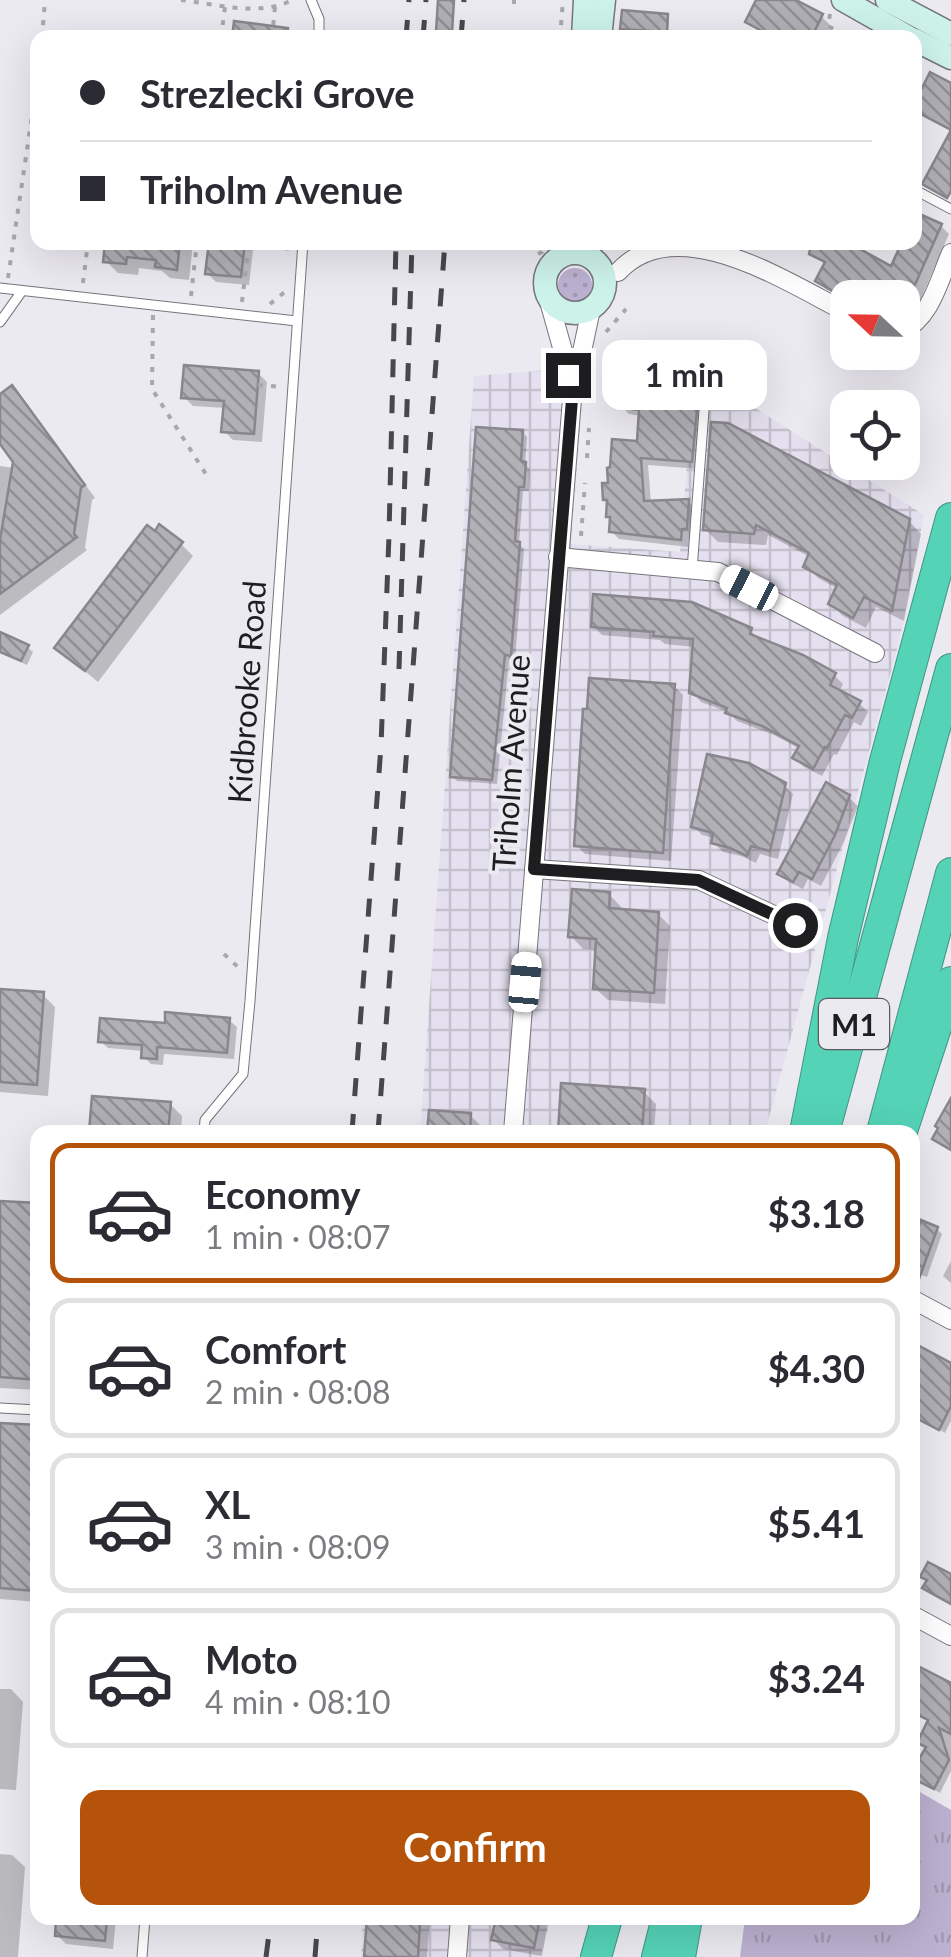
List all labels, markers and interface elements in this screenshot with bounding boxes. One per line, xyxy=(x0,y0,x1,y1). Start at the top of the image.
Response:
text: Strezlecki Grove xyxy=(140,70,415,116)
text: Triholm Avenue xyxy=(140,166,403,212)
north arrow xyxy=(830,280,920,370)
map controls xyxy=(830,280,920,480)
callout: 1 min xyxy=(603,340,768,410)
route end xyxy=(546,353,591,398)
text: 1 min xyxy=(645,355,724,394)
button: locate xyxy=(830,390,920,480)
car xyxy=(715,561,783,615)
street label: Kidbrooke Road xyxy=(219,579,273,805)
street label: Triholm Avenue xyxy=(483,653,537,873)
route start xyxy=(773,903,818,948)
car xyxy=(507,951,543,1013)
road number: M1 xyxy=(819,999,889,1049)
icon: car xyxy=(85,1168,175,1258)
text: Economy xyxy=(205,1171,360,1217)
text: $3.18 xyxy=(768,1190,865,1236)
text: 1 min · 08:07 xyxy=(205,1217,391,1256)
icon: car xyxy=(85,1323,175,1413)
text: Comfort xyxy=(205,1326,346,1372)
text: $4.30 xyxy=(768,1345,865,1391)
text: 2 min · 08:08 xyxy=(205,1372,391,1411)
icon: car xyxy=(85,1478,175,1568)
text: XL xyxy=(205,1481,250,1527)
text: $5.41 xyxy=(768,1500,865,1546)
text: 3 min · 08:09 xyxy=(205,1527,391,1566)
icon: car xyxy=(85,1633,175,1723)
text: Moto xyxy=(205,1636,298,1682)
text: $3.24 xyxy=(768,1655,865,1701)
text: 4 min · 08:10 xyxy=(205,1682,391,1721)
button: Confirm xyxy=(80,1790,870,1905)

